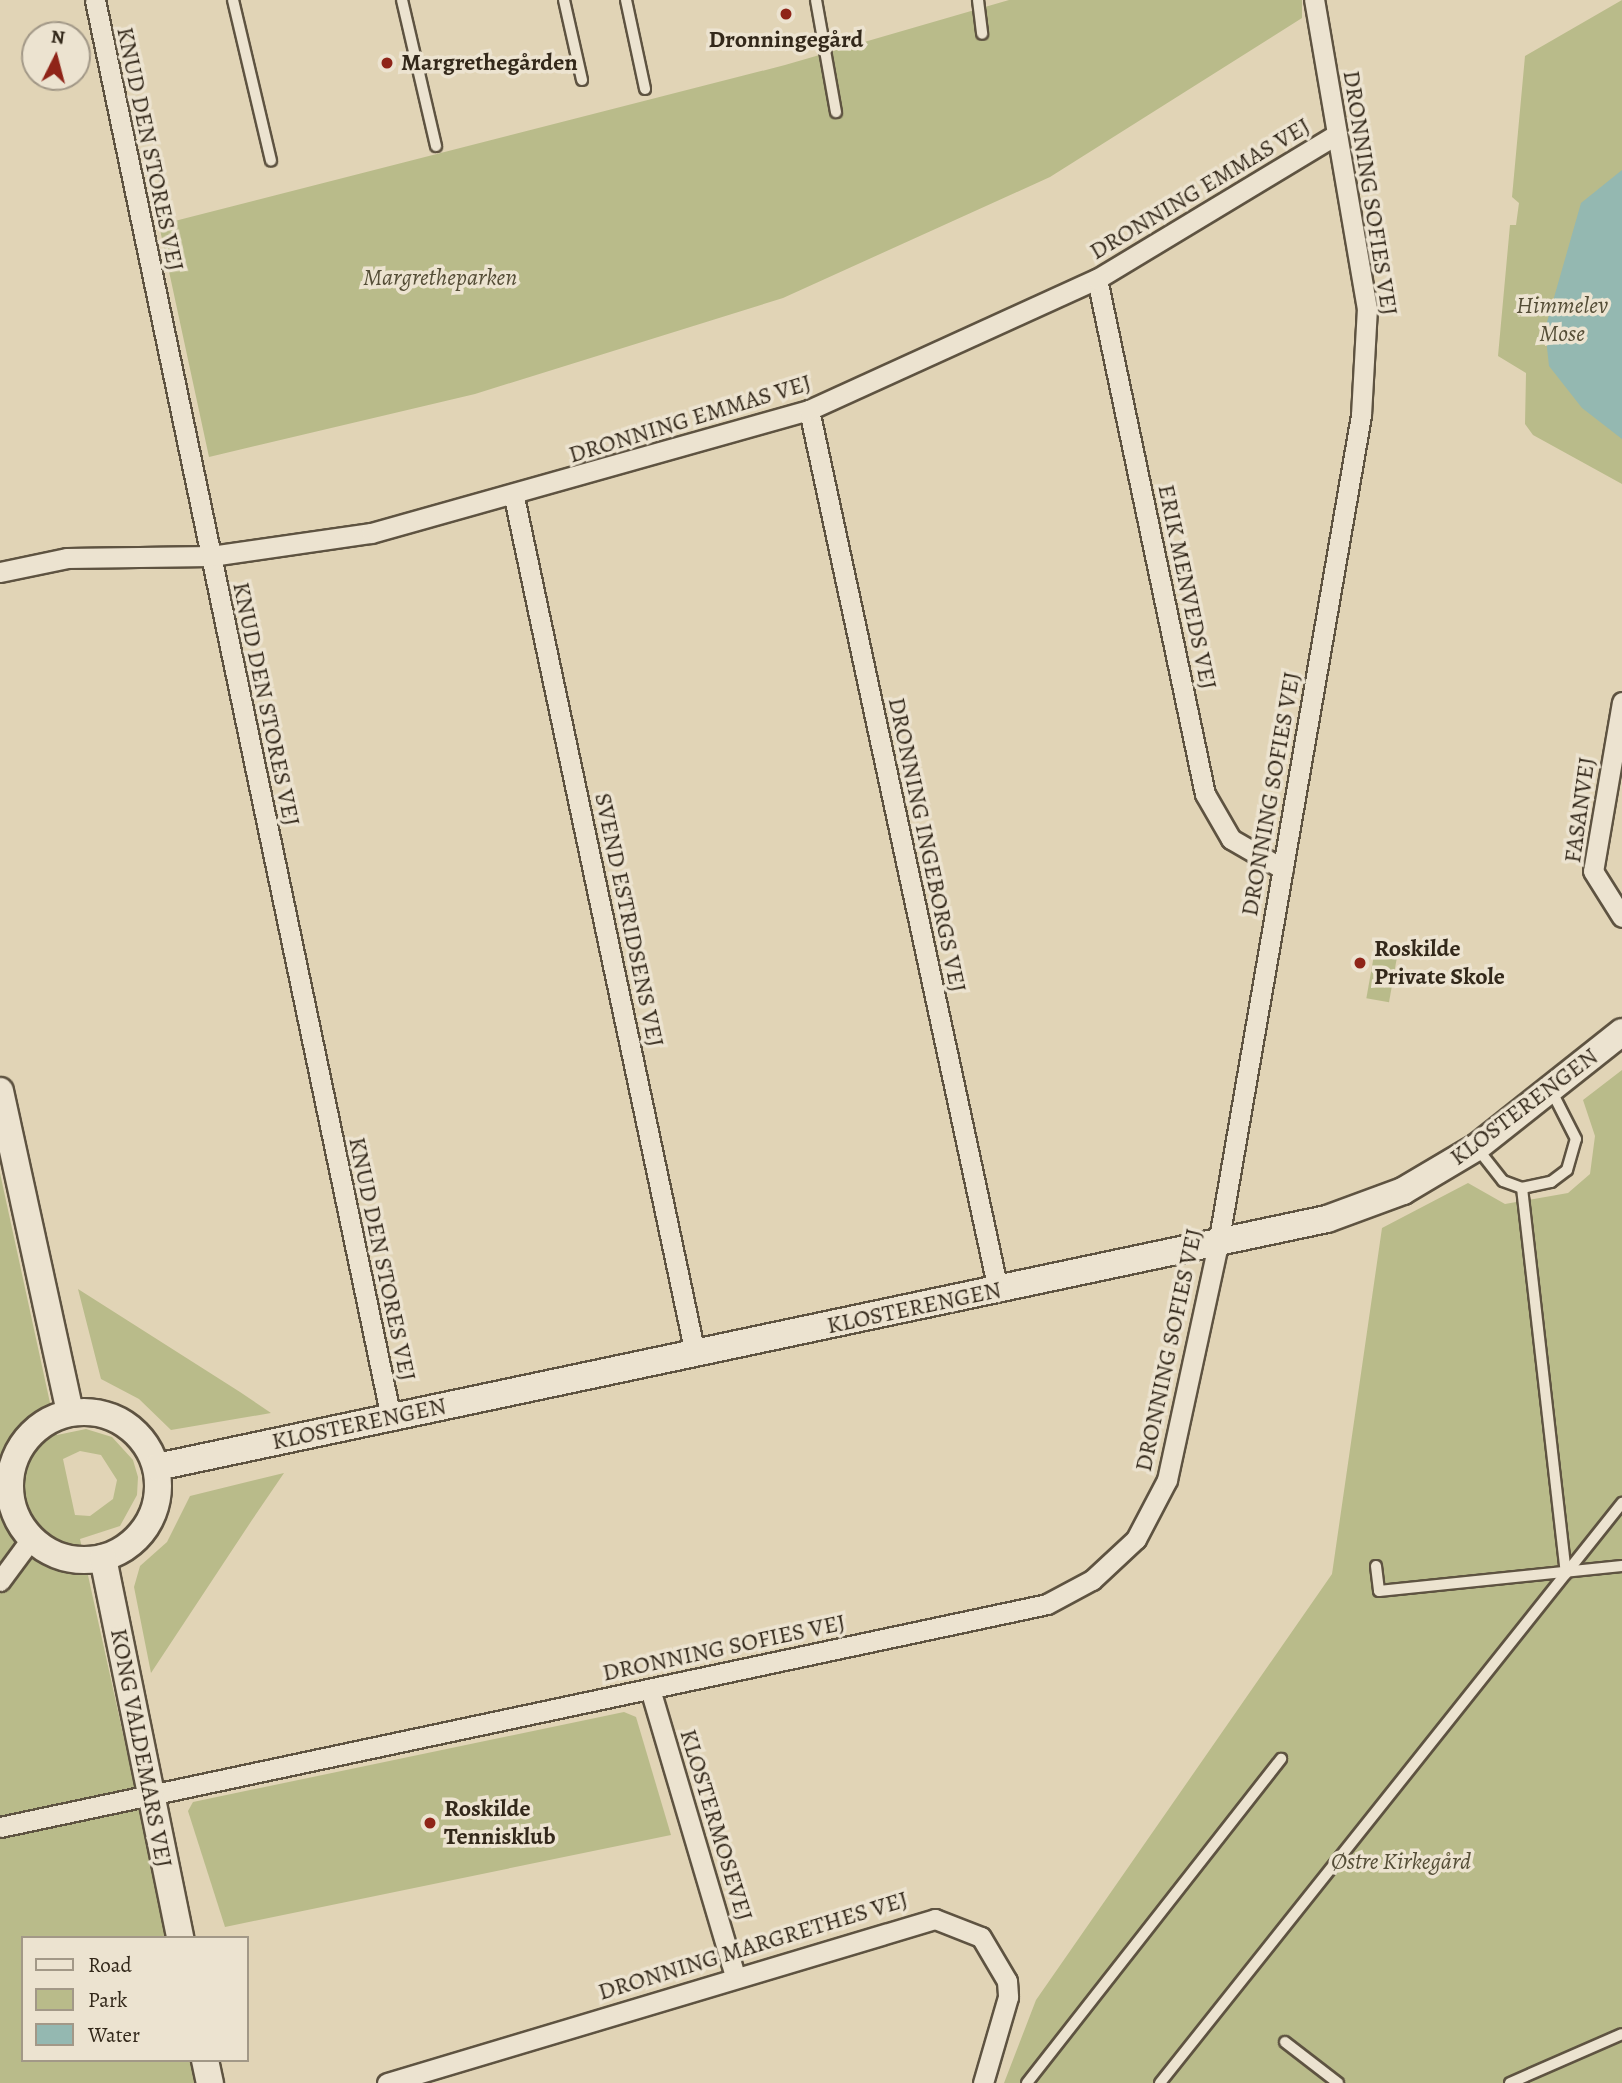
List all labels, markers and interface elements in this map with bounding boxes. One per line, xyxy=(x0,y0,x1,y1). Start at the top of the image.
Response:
marker: Dronningegård xyxy=(778,6,794,22)
north arrow xyxy=(21,21,91,91)
text: N xyxy=(50,23,66,51)
street label: KNUD DEN STORES VEJ xyxy=(110,24,190,274)
place label: Dronningegård xyxy=(709,26,863,54)
place label: Margrethegården xyxy=(401,49,578,77)
marker: Margrethegården xyxy=(379,55,395,71)
street label: DRONNING SOFIES VEJ xyxy=(1336,68,1404,318)
street label: DRONNING EMMAS VEJ xyxy=(1085,112,1315,266)
park label: Margretheparken xyxy=(363,264,517,292)
park label: Himmelev Mose xyxy=(1516,292,1608,348)
street label: DRONNING EMMAS VEJ xyxy=(565,368,815,470)
street label: ERIK MENVEDS VEJ xyxy=(1151,482,1223,692)
street label: KNUD DEN STORES VEJ xyxy=(226,579,306,829)
street label: DRONNING SOFIES VEJ xyxy=(1235,670,1307,918)
street label: DRONNING INGEBORGS VEJ xyxy=(882,695,972,995)
street label: FASANVEJ xyxy=(1558,755,1602,865)
street label: SVEND ESTRIDSENS VEJ xyxy=(588,790,670,1050)
place label: Roskilde Private Skole xyxy=(1374,935,1505,991)
marker: Roskilde Private Skole xyxy=(1352,955,1368,971)
street label: KLOSTERENGEN xyxy=(1444,1042,1604,1172)
street label: KNUD DEN STORES VEJ xyxy=(342,1134,422,1384)
street label: DRONNING SOFIES VEJ xyxy=(1129,1226,1209,1474)
street label: KLOSTERENGEN xyxy=(824,1275,1004,1341)
street label: KLOSTERENGEN xyxy=(269,1391,449,1457)
street label: DRONNING SOFIES VEJ xyxy=(600,1608,848,1688)
street label: KONG VALDEMARS VEJ xyxy=(104,1626,178,1870)
street label: KLOSTERMOSEVEJ xyxy=(673,1726,759,1924)
place label: Roskilde Tennisklub xyxy=(444,1795,555,1851)
marker: Roskilde Tennisklub xyxy=(422,1815,438,1831)
park label: Østre Kirkegård xyxy=(1331,1848,1471,1876)
street label: DRONNING MARGRETHES VEJ xyxy=(595,1885,911,2007)
legend xyxy=(21,1936,248,2062)
text: Road xyxy=(88,1951,132,1979)
text: Park xyxy=(88,1986,127,2014)
text: Water xyxy=(88,2021,140,2049)

